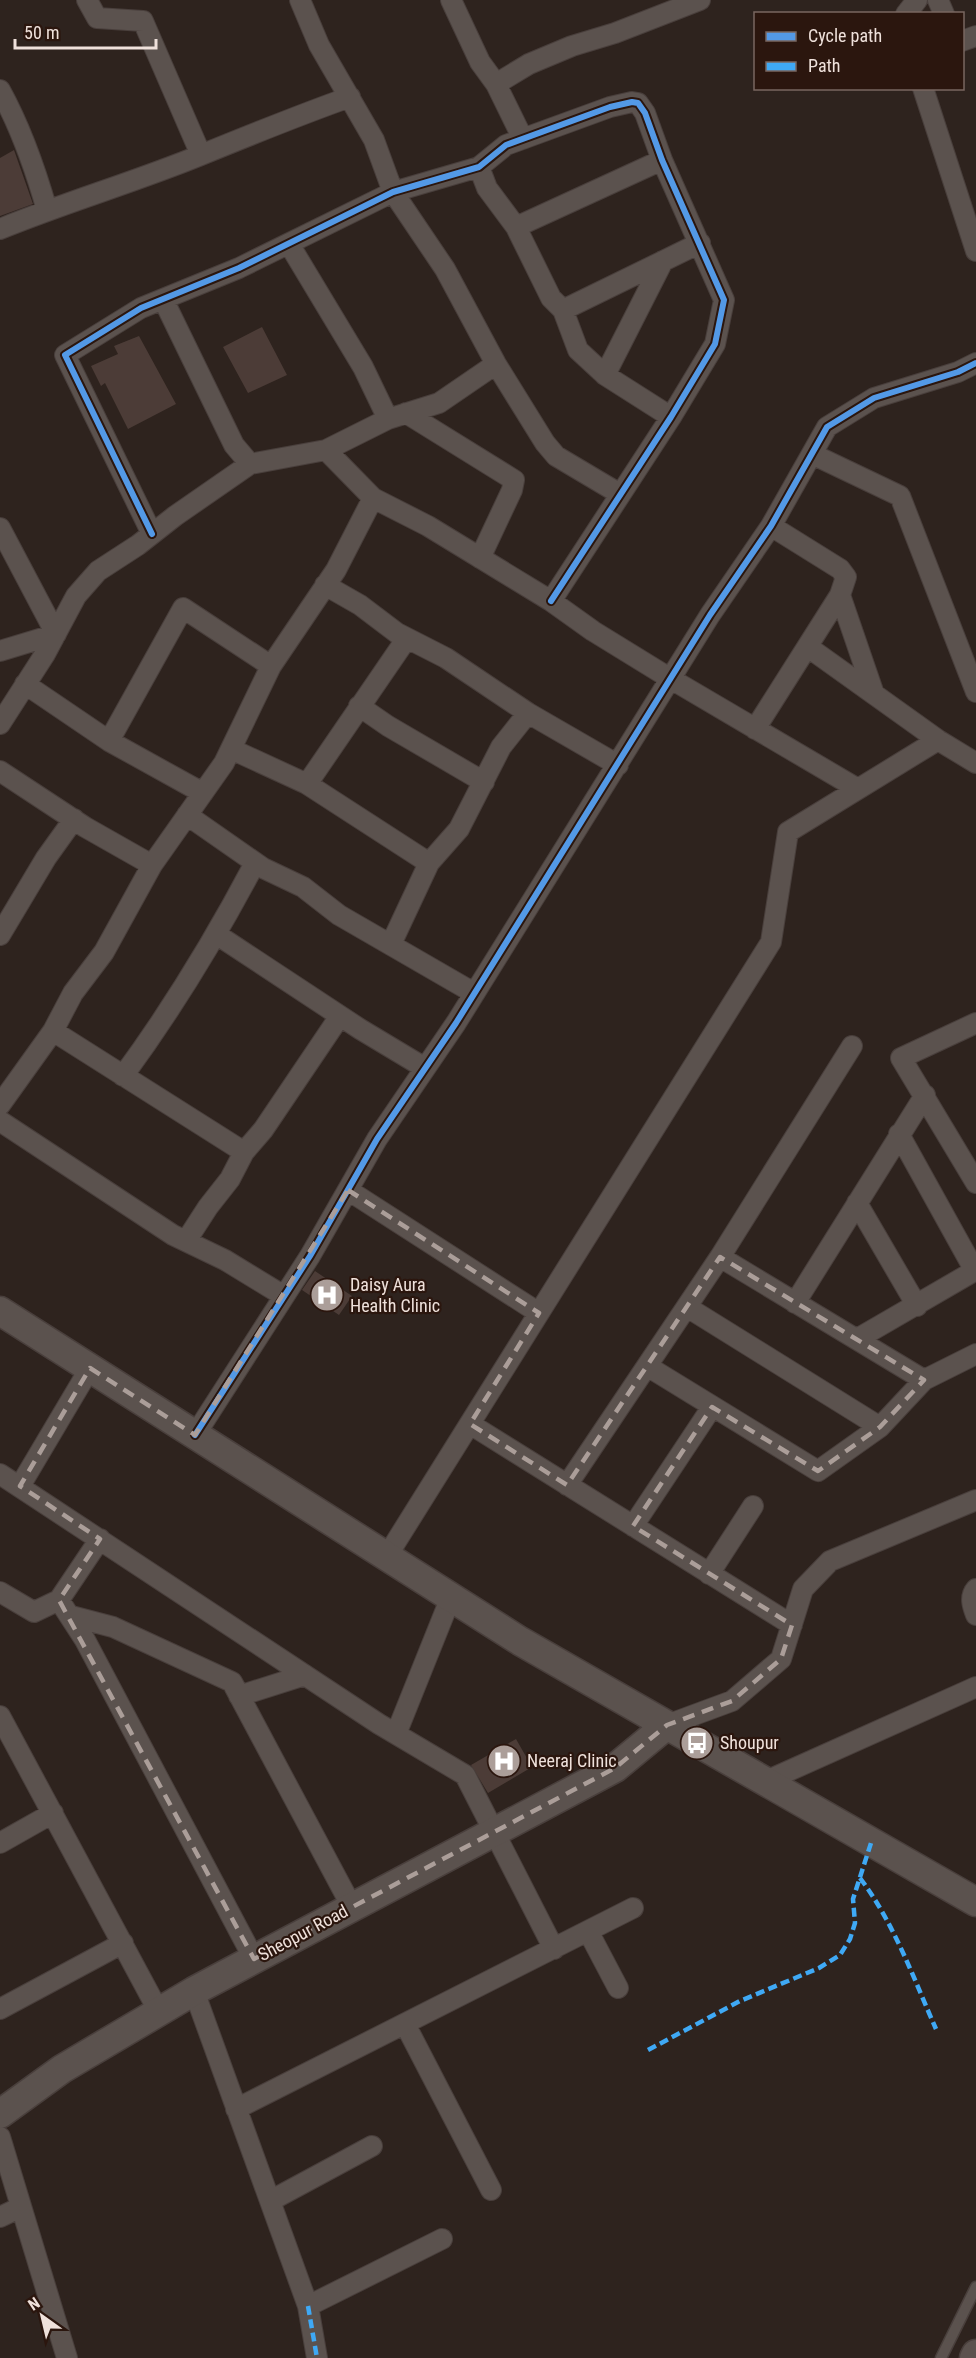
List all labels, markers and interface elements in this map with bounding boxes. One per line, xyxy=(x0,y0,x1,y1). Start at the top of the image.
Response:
scale bar xyxy=(15,12,156,50)
legend xyxy=(754,12,964,90)
text: 50 m xyxy=(24,22,59,43)
text: Cycle path xyxy=(808,25,882,46)
text: Path xyxy=(808,55,841,76)
place label: Daisy Aura Health Clinic xyxy=(350,1274,440,1316)
hospital icon: Daisy Aura Health Clinic xyxy=(309,1277,345,1313)
bus stop icon: Shoupur xyxy=(679,1725,715,1761)
place label: Shoupur xyxy=(720,1732,779,1753)
hospital icon: Neeraj Clinic xyxy=(486,1743,522,1779)
place label: Neeraj Clinic xyxy=(527,1750,617,1771)
street label: Sheopur Road xyxy=(254,1900,351,1965)
north arrow xyxy=(12,2286,72,2346)
text: N xyxy=(25,2293,43,2315)

